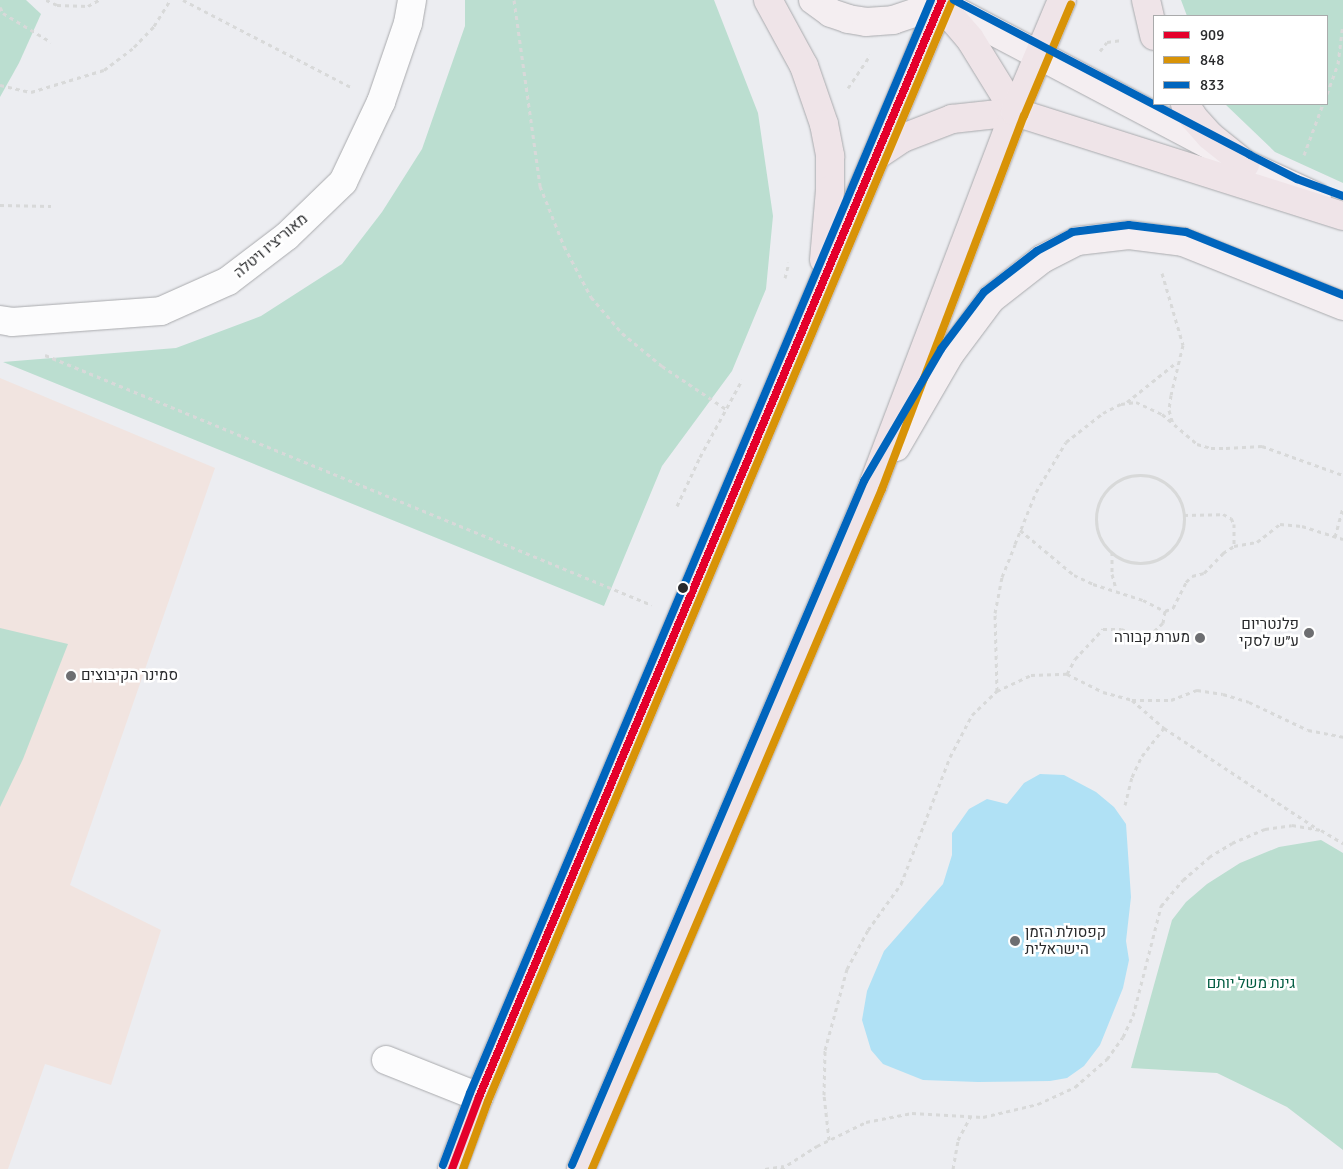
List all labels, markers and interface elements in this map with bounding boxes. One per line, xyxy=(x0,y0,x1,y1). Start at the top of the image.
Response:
legend xyxy=(1153,15,1328,105)
text: 909 xyxy=(1200,26,1224,44)
text: 848 xyxy=(1200,51,1224,69)
text: 833 xyxy=(1200,76,1224,94)
street label: מאוריציו ויטלה xyxy=(231,210,311,282)
unlabelled marker xyxy=(678,583,688,593)
place label: פלנטריום ע״ש לסקי xyxy=(1239,615,1299,650)
marker: פלנטריום ע״ש לסקי xyxy=(1303,627,1315,639)
place label: מערת קבורה xyxy=(1114,629,1190,647)
marker: מערת קבורה xyxy=(1194,632,1206,644)
place label: סמינר הקיבוצים xyxy=(81,667,178,685)
marker: סמינר הקיבוצים xyxy=(65,670,77,682)
place label: קפסולת הזמן הישראלית xyxy=(1025,923,1106,958)
marker: קפסולת הזמן הישראלית xyxy=(1009,935,1021,947)
park label: גינת משל יותם xyxy=(1207,975,1295,993)

